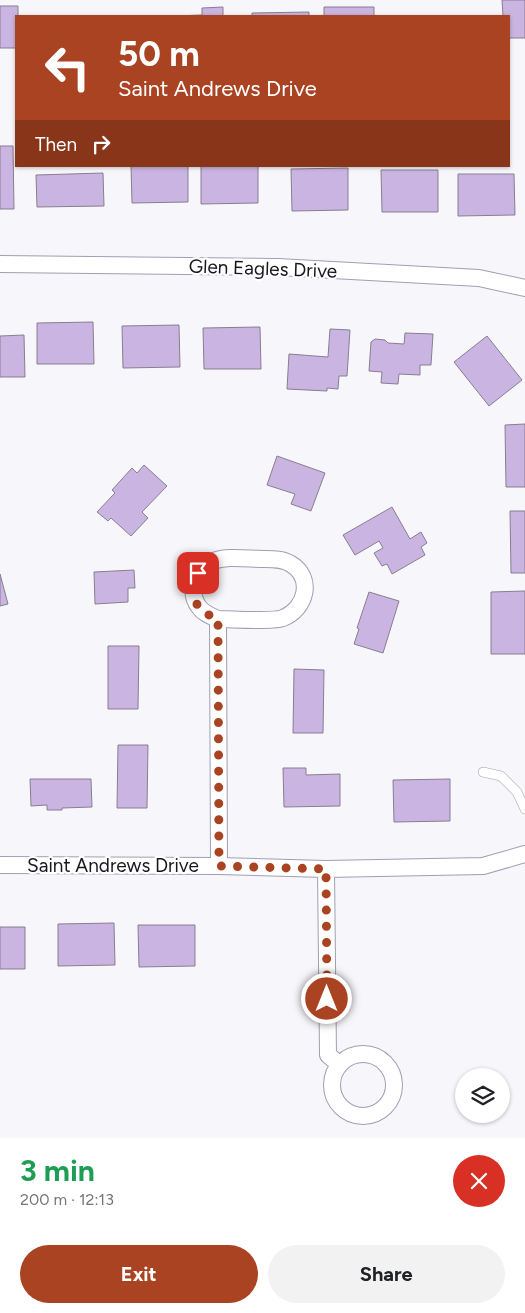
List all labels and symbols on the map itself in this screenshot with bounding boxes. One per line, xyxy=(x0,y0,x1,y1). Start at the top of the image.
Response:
street label: Glen Eagles Drive xyxy=(188,254,338,283)
pin xyxy=(177,552,219,594)
street label: Saint Andrews Drive xyxy=(27,854,199,877)
position arrow xyxy=(300,972,352,1024)

